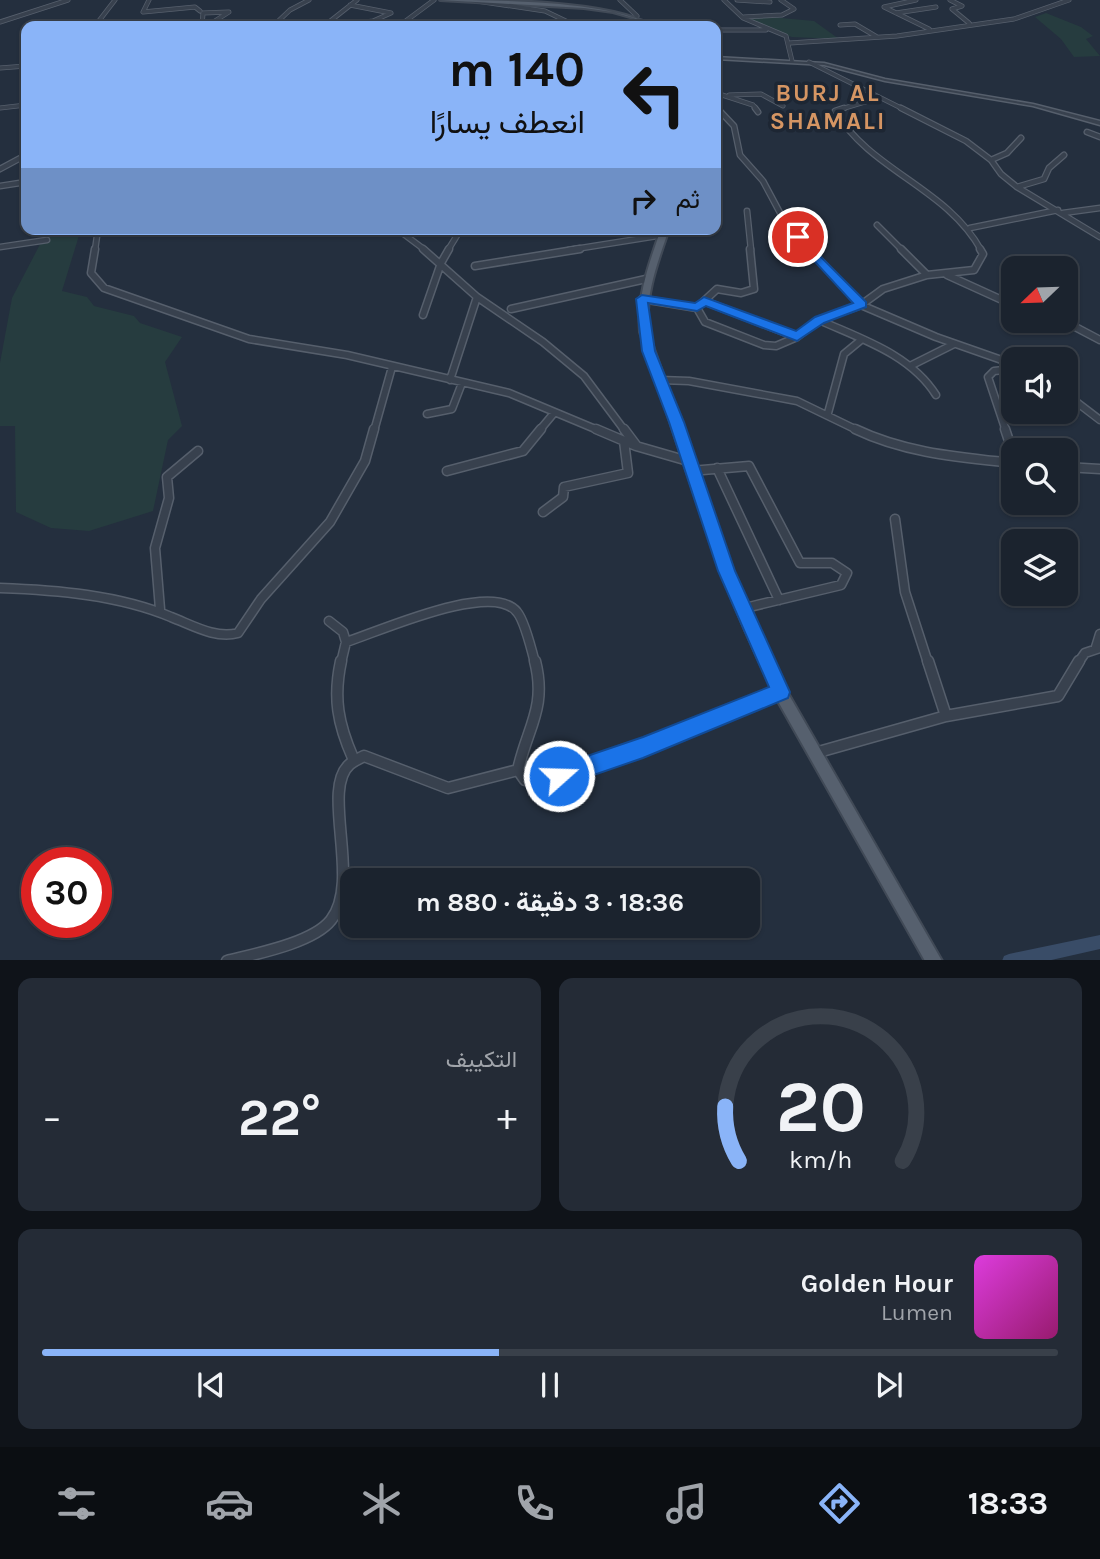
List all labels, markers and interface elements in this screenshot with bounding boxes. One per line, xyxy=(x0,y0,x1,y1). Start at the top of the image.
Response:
text: 140 m xyxy=(448,41,585,98)
icon: left xyxy=(609,49,700,140)
district label: BURJ AL SHAMALI xyxy=(770,79,886,135)
text: انعطف يسارًا xyxy=(430,104,585,141)
icon: right xyxy=(624,182,662,220)
text: ثم xyxy=(676,184,700,215)
pin xyxy=(768,207,828,267)
icon: arrive xyxy=(779,218,817,256)
north arrow xyxy=(1001,256,1078,332)
map controls xyxy=(1001,256,1078,606)
button: sound xyxy=(1001,347,1078,424)
button: search xyxy=(1001,438,1078,515)
button: layers xyxy=(1001,529,1078,606)
position arrow xyxy=(522,739,596,813)
speed limit sign: 30 xyxy=(21,847,112,938)
text: 18:36 · 3 دقيقة · 880 m xyxy=(416,887,684,918)
text: التكييف xyxy=(446,1046,517,1073)
text: 20 xyxy=(775,1064,866,1149)
text: 22° xyxy=(238,1087,321,1148)
text: − xyxy=(42,1095,62,1140)
text: + xyxy=(497,1095,517,1140)
text: km/h xyxy=(789,1144,852,1173)
text: Golden Hour xyxy=(801,1268,953,1299)
text: Lumen xyxy=(881,1299,953,1326)
icon: previous xyxy=(192,1366,230,1404)
icon: pause xyxy=(531,1366,569,1404)
icon: next xyxy=(870,1366,908,1404)
icon: filters xyxy=(52,1479,101,1528)
icon: car xyxy=(205,1479,254,1528)
icon: climate xyxy=(357,1479,406,1528)
icon: phone xyxy=(510,1479,559,1528)
icon: music xyxy=(662,1479,711,1528)
icon: directions xyxy=(815,1479,864,1528)
text: 18:33 xyxy=(968,1485,1048,1522)

